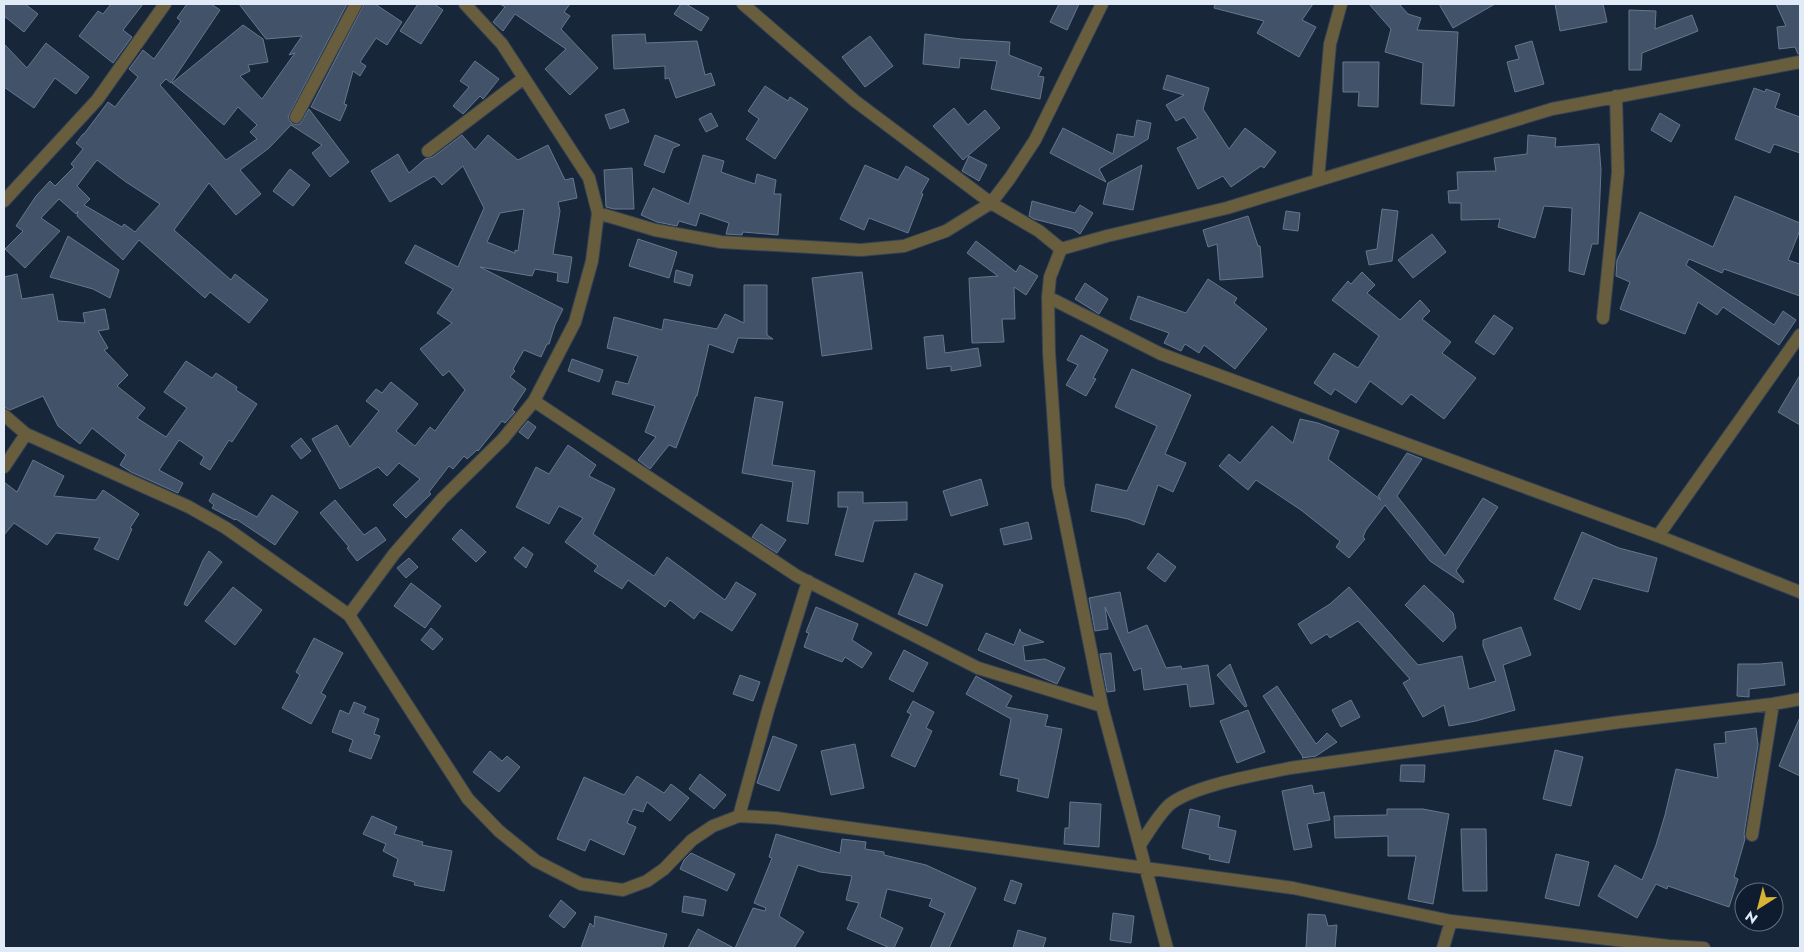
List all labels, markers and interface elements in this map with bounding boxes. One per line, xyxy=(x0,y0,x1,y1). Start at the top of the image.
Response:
north arrow xyxy=(1734,882,1784,932)
text: N xyxy=(1741,906,1762,929)

